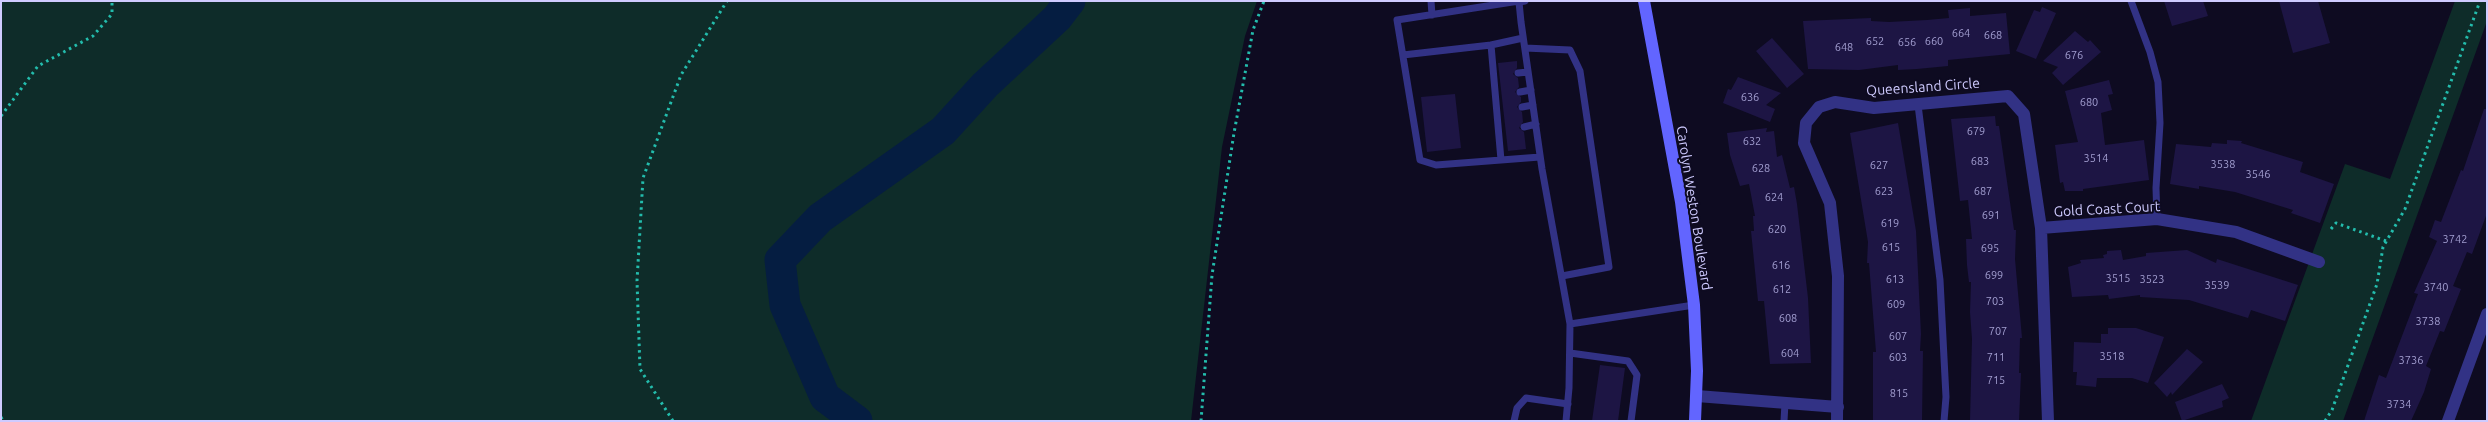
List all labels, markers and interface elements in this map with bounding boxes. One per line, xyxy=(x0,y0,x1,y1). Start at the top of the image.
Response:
house number: 664 xyxy=(1952,26,1970,40)
house number: 668 xyxy=(1984,28,2002,42)
house number: 652 xyxy=(1866,34,1884,48)
house number: 660 xyxy=(1925,34,1943,48)
house number: 656 xyxy=(1898,35,1916,49)
house number: 648 xyxy=(1835,40,1853,54)
house number: 676 xyxy=(2065,48,2083,62)
street label: Queensland Circle xyxy=(1866,75,1980,99)
house number: 636 xyxy=(1741,90,1759,104)
house number: 680 xyxy=(2080,95,2098,109)
house number: 679 xyxy=(1967,124,1985,138)
street label: Carolyn Weston Boulevard xyxy=(1673,125,1715,291)
house number: 632 xyxy=(1743,134,1761,148)
house number: 3514 xyxy=(2084,151,2108,165)
house number: 683 xyxy=(1971,154,1989,168)
house number: 3538 xyxy=(2211,157,2235,171)
house number: 627 xyxy=(1870,158,1888,172)
house number: 628 xyxy=(1752,161,1770,175)
house number: 3546 xyxy=(2246,167,2270,181)
house number: 623 xyxy=(1875,184,1893,198)
house number: 687 xyxy=(1974,184,1992,198)
house number: 624 xyxy=(1765,190,1783,204)
street label: Gold Coast Court xyxy=(2053,198,2161,220)
house number: 691 xyxy=(1982,208,2000,222)
house number: 619 xyxy=(1881,216,1899,230)
house number: 620 xyxy=(1768,222,1786,236)
house number: 3742 xyxy=(2443,232,2467,246)
house number: 615 xyxy=(1882,240,1900,254)
house number: 695 xyxy=(1981,241,1999,255)
house number: 616 xyxy=(1772,258,1790,272)
house number: 699 xyxy=(1985,268,2003,282)
house number: 3515 xyxy=(2106,271,2130,285)
house number: 613 xyxy=(1886,272,1904,286)
house number: 3523 xyxy=(2140,272,2164,286)
house number: 3539 xyxy=(2205,278,2229,292)
house number: 3740 xyxy=(2424,280,2448,294)
house number: 612 xyxy=(1773,282,1791,296)
house number: 703 xyxy=(1986,294,2004,308)
house number: 609 xyxy=(1887,297,1905,311)
house number: 608 xyxy=(1779,311,1797,325)
house number: 3738 xyxy=(2416,314,2440,328)
house number: 707 xyxy=(1989,324,2007,338)
house number: 607 xyxy=(1889,329,1907,343)
house number: 604 xyxy=(1781,346,1799,360)
house number: 3518 xyxy=(2100,349,2124,363)
house number: 603 xyxy=(1889,350,1907,364)
house number: 711 xyxy=(1987,350,2005,364)
house number: 3736 xyxy=(2399,353,2423,367)
house number: 715 xyxy=(1987,373,2005,387)
house number: 815 xyxy=(1890,386,1908,400)
house number: 3734 xyxy=(2387,397,2411,411)

